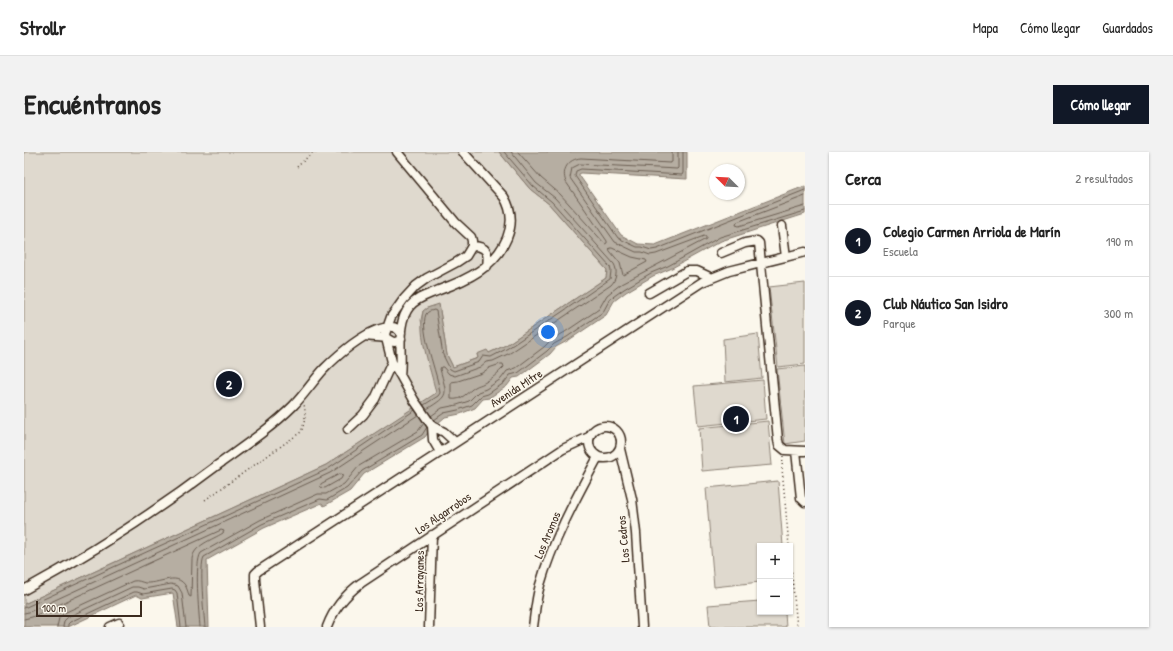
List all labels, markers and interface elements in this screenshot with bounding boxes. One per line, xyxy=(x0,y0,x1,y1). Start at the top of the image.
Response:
text: Strollr xyxy=(20,15,66,41)
text: Mapa xyxy=(973,18,998,37)
text: Cómo llegar xyxy=(1020,18,1080,37)
text: Guardados xyxy=(1102,18,1153,37)
text: Encuéntranos xyxy=(24,85,161,123)
button: Cómo llegar xyxy=(1053,85,1149,124)
north arrow xyxy=(709,164,745,200)
text: Cerca xyxy=(845,167,881,190)
text: 2 resultados xyxy=(1075,169,1133,187)
text: Colegio Carmen Arriola de Marín xyxy=(883,221,1061,242)
text: 1 xyxy=(856,232,860,250)
text: 190 m xyxy=(1106,232,1133,250)
text: Escuela xyxy=(883,242,918,260)
text: Club Náutico San Isidro xyxy=(883,293,1008,314)
text: 2 xyxy=(855,304,861,322)
text: 300 m xyxy=(1104,304,1133,322)
text: Parque xyxy=(883,314,916,332)
your location xyxy=(538,322,558,342)
street label: Avenida Mitre xyxy=(487,365,546,411)
pin: 2 xyxy=(216,369,242,399)
pin: 1 xyxy=(723,404,749,434)
street label: Los Algarrobos xyxy=(412,488,475,538)
street label: Los Aromos xyxy=(529,508,565,561)
street label: Los Cedros xyxy=(612,515,634,563)
map controls xyxy=(757,543,793,615)
button: + xyxy=(757,543,793,579)
street label: Los Arrayanes xyxy=(410,550,428,612)
button: − xyxy=(757,579,793,615)
scale bar xyxy=(36,599,142,618)
text: 100 m xyxy=(42,601,66,615)

